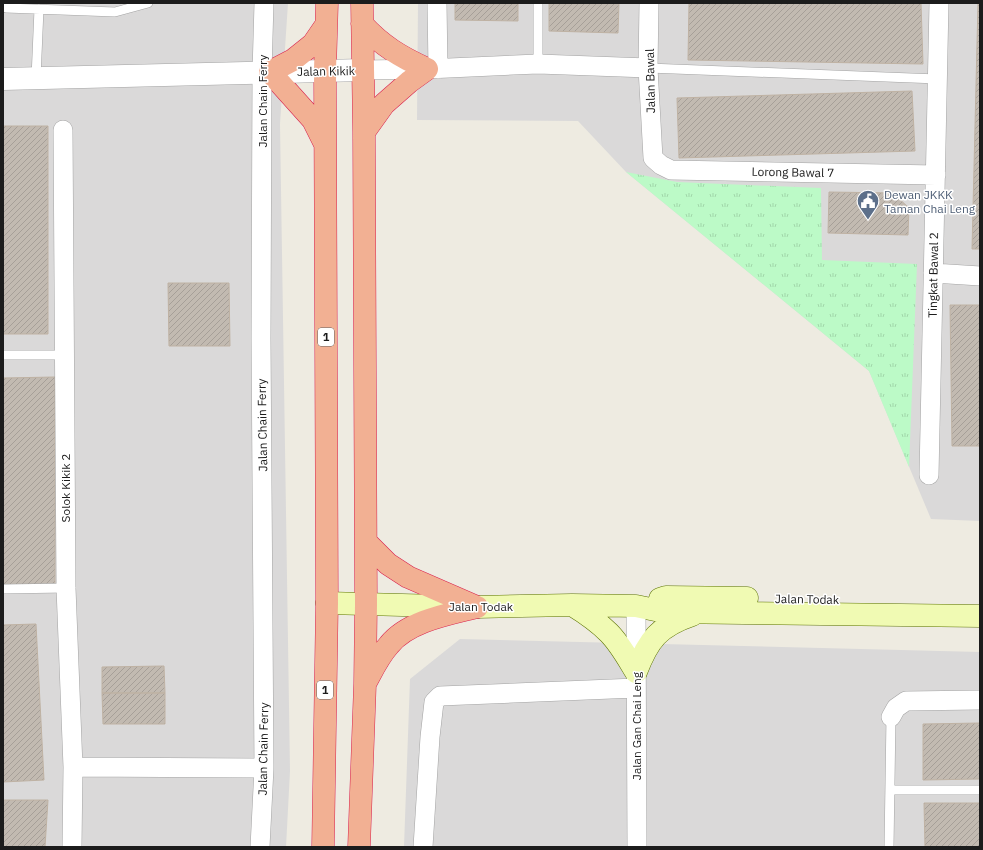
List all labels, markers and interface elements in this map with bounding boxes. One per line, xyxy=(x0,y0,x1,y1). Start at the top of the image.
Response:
street label: Jalan Bawal xyxy=(642,48,658,114)
street label: Jalan Chain Ferry xyxy=(255,54,270,148)
street label: Jalan Kikik xyxy=(297,63,356,79)
street label: Lorong Bawal 7 xyxy=(752,164,834,180)
place label: Dewan JKKK Taman Chai Leng xyxy=(884,187,976,216)
public building icon: Dewan JKKK Taman Chai Leng xyxy=(855,188,881,221)
street label: Tingkat Bawal 2 xyxy=(925,232,941,318)
road number: 1 xyxy=(318,328,334,346)
street label: Jalan Chain Ferry xyxy=(254,378,270,472)
street label: Solok Kikik 2 xyxy=(58,453,73,523)
street label: Jalan Todak xyxy=(775,591,840,607)
street label: Jalan Todak xyxy=(449,599,514,614)
street label: Jalan Gan Chai Leng xyxy=(629,671,644,780)
road number: 1 xyxy=(317,681,333,699)
street label: Jalan Chain Ferry xyxy=(255,702,271,796)

